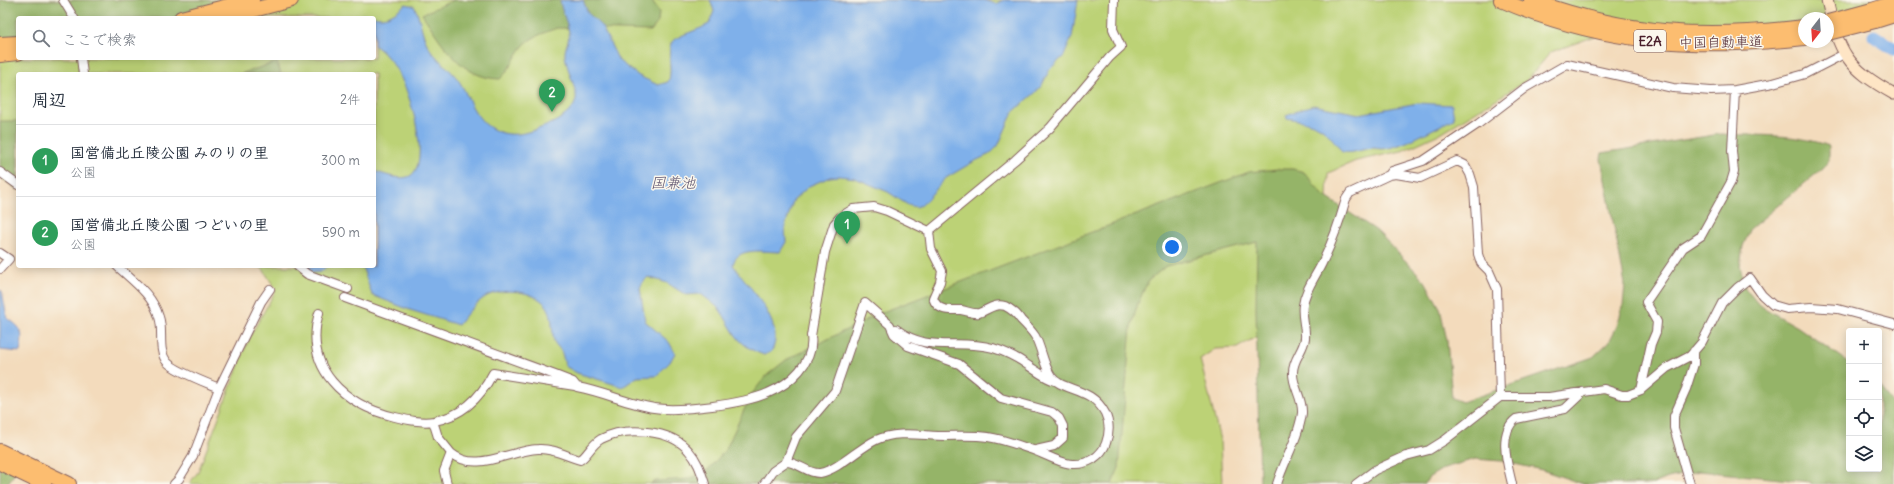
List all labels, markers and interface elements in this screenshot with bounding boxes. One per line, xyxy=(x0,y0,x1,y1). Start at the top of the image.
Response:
north arrow xyxy=(1798,12,1834,48)
search box xyxy=(16,16,376,60)
icon: search xyxy=(30,27,52,49)
text: ここで検索 xyxy=(62,30,137,49)
road number: E2A xyxy=(1634,30,1666,52)
street label: 中国自動車道 xyxy=(1679,32,1763,52)
pin: 2 xyxy=(539,79,565,112)
text: 周辺 xyxy=(32,89,66,111)
text: 2件 xyxy=(340,91,360,108)
text: 国営備北丘陵公園 みのりの里 xyxy=(70,143,269,162)
text: 1 xyxy=(42,152,48,169)
text: 300 m xyxy=(321,152,360,169)
text: 公園 xyxy=(70,164,96,181)
water label: 国兼池 xyxy=(650,173,696,192)
pin: 1 xyxy=(834,211,860,244)
text: 国営備北丘陵公園 つどいの里 xyxy=(70,215,269,234)
text: 2 xyxy=(41,224,49,241)
text: 590 m xyxy=(322,224,360,241)
text: 公園 xyxy=(70,236,96,253)
your location xyxy=(1162,237,1182,257)
map controls xyxy=(1846,328,1882,472)
button: + xyxy=(1846,328,1882,364)
button: − xyxy=(1846,364,1882,400)
button: locate xyxy=(1846,400,1882,436)
button: layers xyxy=(1846,436,1882,472)

